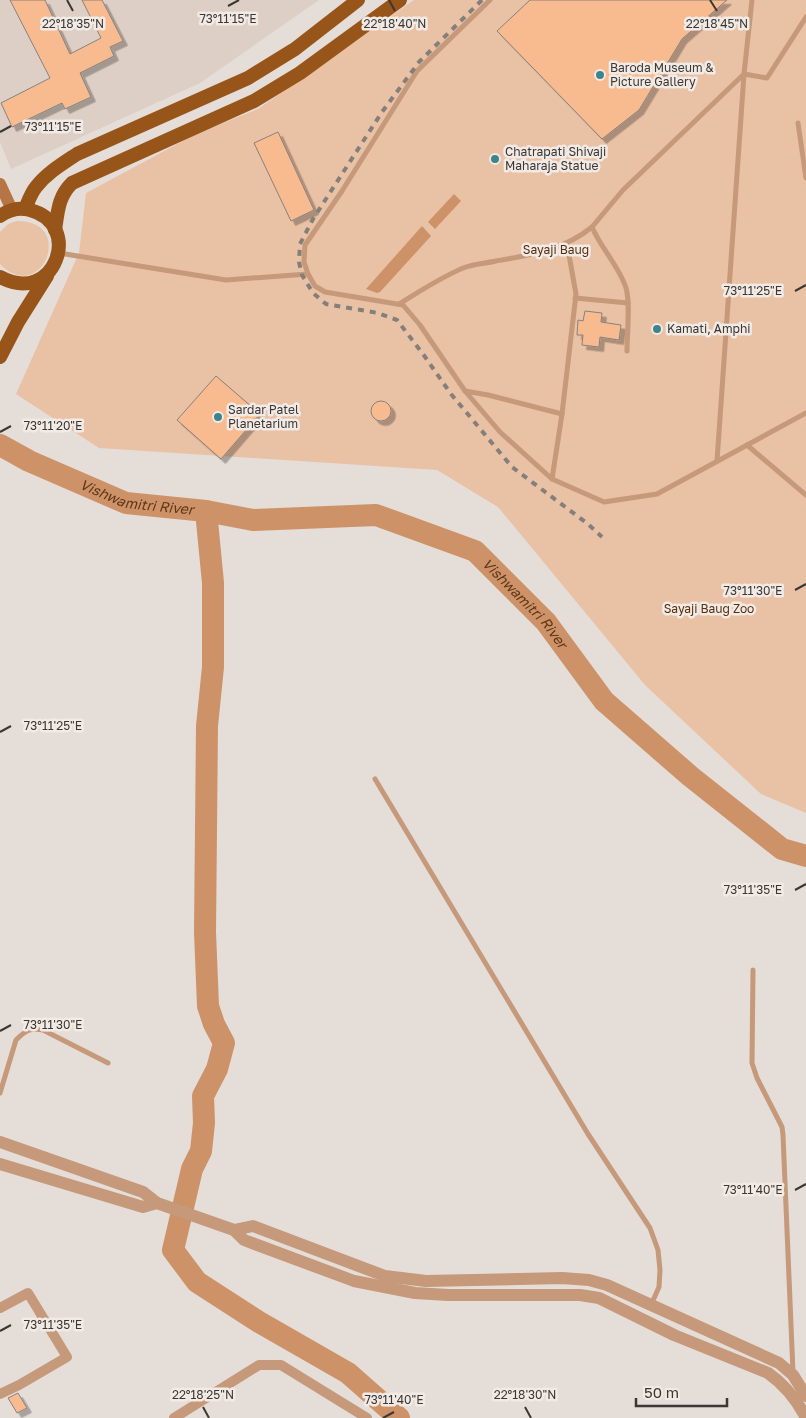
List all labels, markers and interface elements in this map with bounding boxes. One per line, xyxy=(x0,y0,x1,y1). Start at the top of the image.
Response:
text: 73°11'15"E xyxy=(199,11,257,26)
text: 22°18'35"N xyxy=(42,16,104,31)
text: 22°18'40"N xyxy=(364,16,426,31)
text: 22°18'45"N xyxy=(686,16,748,31)
place label: Baroda Museum & Picture Gallery xyxy=(610,60,714,89)
marker: Baroda Museum & Picture Gallery xyxy=(594,69,606,81)
text: 73°11'15"E xyxy=(24,119,82,134)
place label: Chatrapati Shivaji Maharaja Statue xyxy=(505,144,606,173)
marker: Chatrapati Shivaji Maharaja Statue xyxy=(489,153,501,165)
park label: Sayaji Baug xyxy=(523,242,589,257)
text: 73°11'25"E xyxy=(724,283,782,298)
place label: Kamati, Amphi xyxy=(667,321,750,336)
marker: Kamati, Amphi xyxy=(651,323,663,335)
place label: Sardar Patel Planetarium xyxy=(228,402,299,431)
marker: Sardar Patel Planetarium xyxy=(212,411,224,423)
text: 73°11'20"E xyxy=(24,418,82,433)
water label: Vishwamitri River xyxy=(78,475,197,518)
water label: Vishwamitri River xyxy=(479,555,573,653)
text: 73°11'30"E xyxy=(724,583,782,598)
park label: Sayaji Baug Zoo xyxy=(664,601,754,616)
text: 73°11'25"E xyxy=(24,718,82,733)
text: 73°11'35"E xyxy=(724,882,782,897)
text: 73°11'30"E xyxy=(24,1017,82,1032)
text: 73°11'40"E xyxy=(723,1182,783,1197)
text: 73°11'35"E xyxy=(24,1317,82,1332)
scale bar xyxy=(636,1376,727,1408)
text: 50 m xyxy=(644,1383,679,1401)
text: 22°18'25"N xyxy=(172,1387,234,1402)
text: 22°18'30"N xyxy=(494,1387,556,1402)
text: 73°11'40"E xyxy=(364,1392,424,1407)

